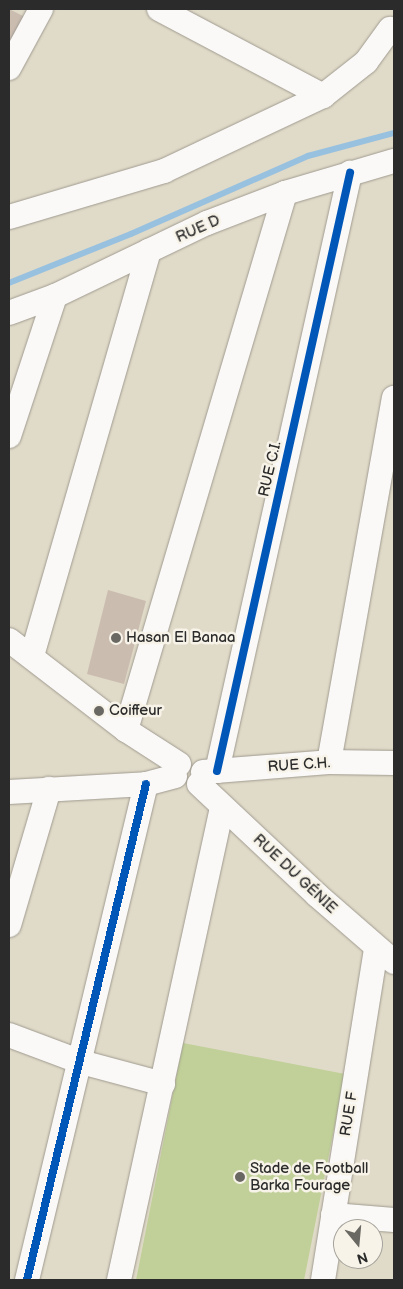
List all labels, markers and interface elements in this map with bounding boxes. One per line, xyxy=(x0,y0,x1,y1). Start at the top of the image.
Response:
street label: RUE D xyxy=(173,211,223,247)
street label: RUE C.I. xyxy=(255,439,285,499)
place label: Hasan El Banaa xyxy=(126,629,235,647)
marker: Hasan El Banaa xyxy=(110,632,122,644)
place label: Coiffeur xyxy=(109,702,162,720)
marker: Coiffeur xyxy=(93,705,105,717)
street label: RUE C.H. xyxy=(267,754,331,776)
street label: RUE DU GÉNIE xyxy=(249,831,341,917)
street label: RUE F xyxy=(337,1091,361,1137)
place label: Stade de Football Barka Fourage xyxy=(250,1159,368,1194)
marker: Stade de Football Barka Fourage xyxy=(234,1171,246,1183)
north arrow xyxy=(333,1219,383,1269)
text: N xyxy=(355,1248,370,1268)

